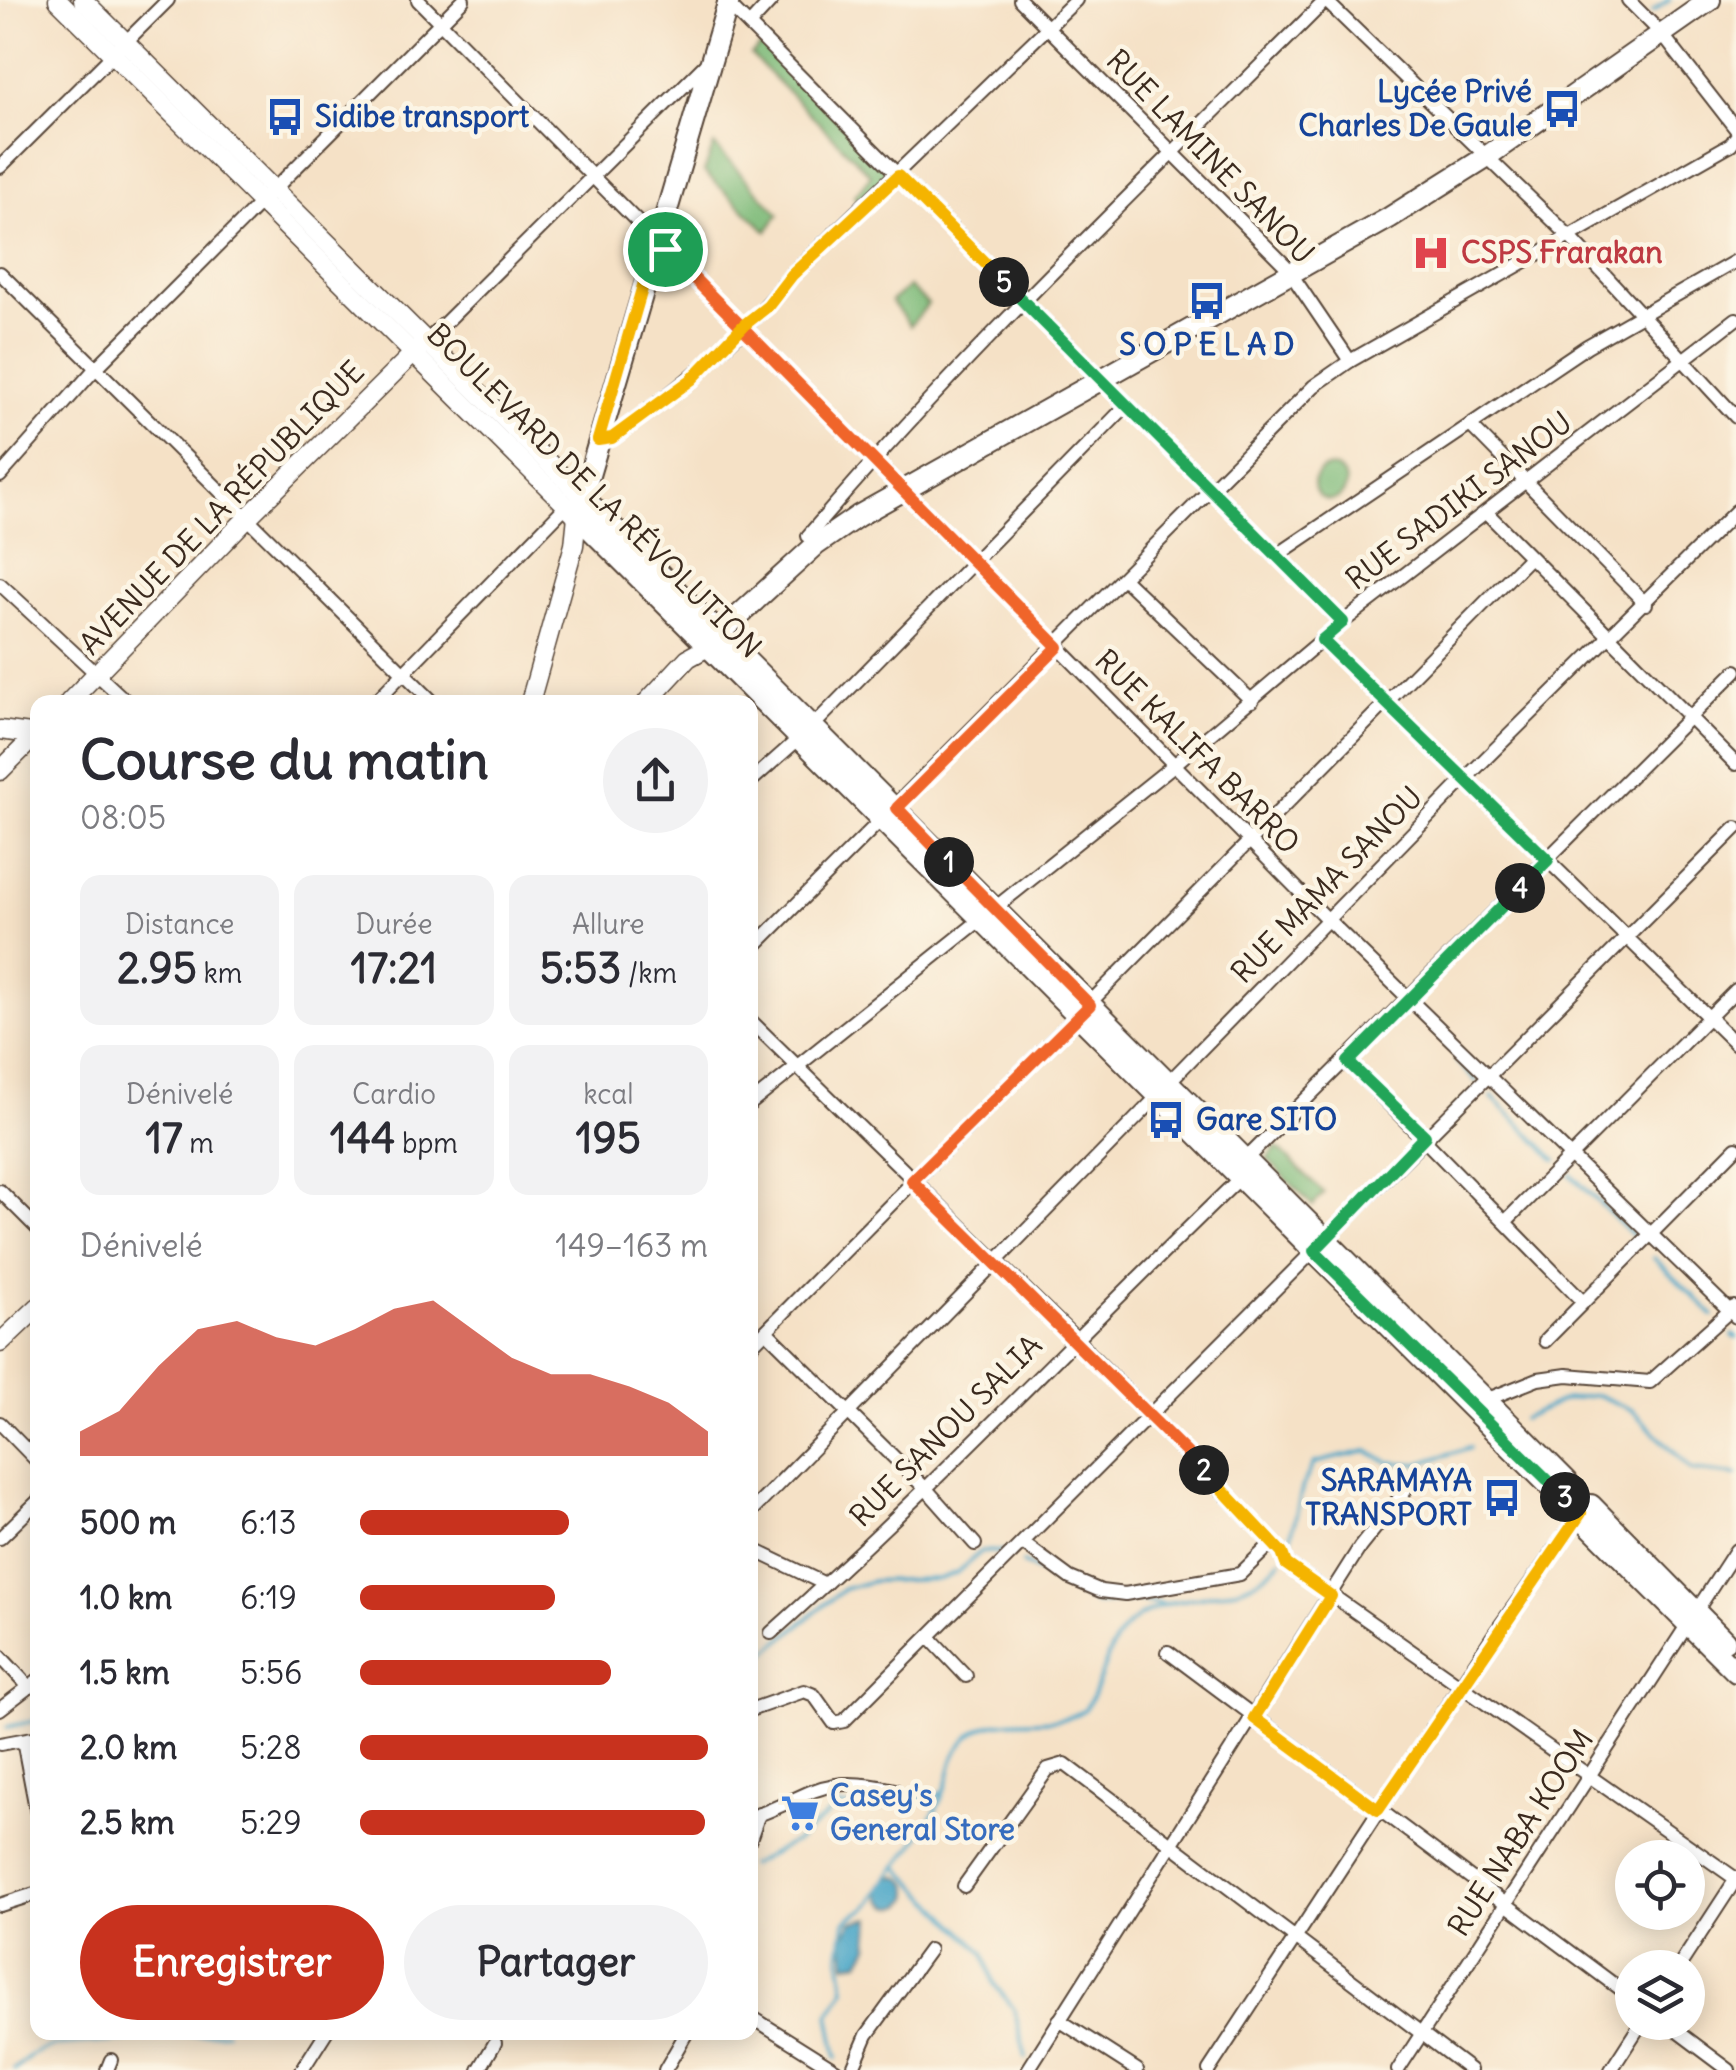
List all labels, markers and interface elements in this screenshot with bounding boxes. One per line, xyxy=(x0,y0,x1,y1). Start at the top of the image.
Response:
street label: RUE LAMINE SANOU xyxy=(1099,41,1323,271)
place label: Lycée Privé Charles De Gaule xyxy=(1298,72,1532,144)
bus stop icon: Lycée Privé Charles De Gaule xyxy=(1541,88,1583,130)
bus stop icon: Sidibe transport xyxy=(264,96,306,138)
place label: Sidibe transport xyxy=(315,97,529,135)
pin xyxy=(623,207,708,292)
icon: arrive xyxy=(638,222,693,277)
hospital icon: CSPS Frarakan xyxy=(1410,232,1452,274)
place label: CSPS Frarakan xyxy=(1461,233,1663,271)
pin: 5 xyxy=(979,257,1029,307)
text: 5 xyxy=(996,264,1012,300)
bus stop icon: S O P E L A D xyxy=(1186,280,1228,322)
street label: BOULEVARD DE LA RÉVOLUTION xyxy=(420,315,770,665)
place label: S O P E L A D xyxy=(1119,325,1295,363)
street label: AVENUE DE LA RÉPUBLIQUE xyxy=(71,352,372,662)
street label: RUE SADIKI SANOU xyxy=(1338,403,1579,598)
street label: RUE KALIFA BARRO xyxy=(1087,641,1308,862)
text: Course du matin xyxy=(80,725,489,794)
button: share xyxy=(603,728,708,833)
street label: RUE MAMA SANOU xyxy=(1223,778,1430,991)
text: 08:05 xyxy=(80,797,166,838)
pin: 1 xyxy=(924,837,974,887)
text: 1 xyxy=(943,844,955,880)
pin: 4 xyxy=(1495,863,1545,913)
text: 4 xyxy=(1512,870,1528,906)
text: Distance xyxy=(125,906,234,942)
text: Durée xyxy=(356,906,432,942)
text: Allure xyxy=(572,906,645,942)
text: 2.95 xyxy=(117,942,197,994)
text: 17:21 xyxy=(351,942,437,994)
text: 5:53 xyxy=(540,942,621,994)
text: km xyxy=(197,955,242,991)
text: /km xyxy=(621,955,677,991)
text: Dénivelé xyxy=(126,1076,233,1112)
text: Cardio xyxy=(352,1076,436,1112)
text: kcal xyxy=(583,1076,634,1112)
bus stop icon: Gare SITO xyxy=(1145,1099,1187,1141)
place label: Gare SITO xyxy=(1196,1100,1337,1138)
text: 17 xyxy=(145,1112,183,1164)
text: 144 xyxy=(330,1112,395,1164)
text: 195 xyxy=(576,1112,641,1164)
text: m xyxy=(183,1125,214,1161)
text: bpm xyxy=(395,1125,458,1161)
text: Dénivelé xyxy=(80,1225,203,1266)
text: 149–163 m xyxy=(555,1225,708,1266)
street label: RUE SANOU SALIA xyxy=(841,1326,1049,1534)
pin: 2 xyxy=(1179,1445,1229,1495)
text: 2 xyxy=(1196,1452,1212,1488)
place label: SARAMAYA TRANSPORT xyxy=(1305,1461,1472,1533)
pin: 3 xyxy=(1540,1472,1590,1522)
bus stop icon: SARAMAYA TRANSPORT xyxy=(1481,1477,1523,1519)
text: 3 xyxy=(1557,1479,1573,1515)
text: 500 m xyxy=(80,1502,176,1543)
text: 6:13 xyxy=(240,1502,297,1543)
text: 1.0 km xyxy=(80,1577,172,1618)
text: 6:19 xyxy=(240,1577,297,1618)
text: 1.5 km xyxy=(80,1652,170,1693)
text: 5:56 xyxy=(240,1652,303,1693)
street label: RUE NABA KOOM xyxy=(1439,1722,1601,1943)
text: 2.0 km xyxy=(80,1727,177,1768)
text: 5:28 xyxy=(240,1727,302,1768)
place label: Casey's General Store xyxy=(830,1776,1015,1848)
supermarket icon: Casey's General Store xyxy=(779,1792,821,1834)
text: 2.5 km xyxy=(80,1802,175,1843)
text: 5:29 xyxy=(240,1802,302,1843)
map controls xyxy=(1615,1840,1705,2040)
button: locate xyxy=(1615,1840,1705,1930)
button: Enregistrer xyxy=(80,1905,384,2020)
button: Partager xyxy=(404,1905,708,2020)
button: layers xyxy=(1615,1950,1705,2040)

